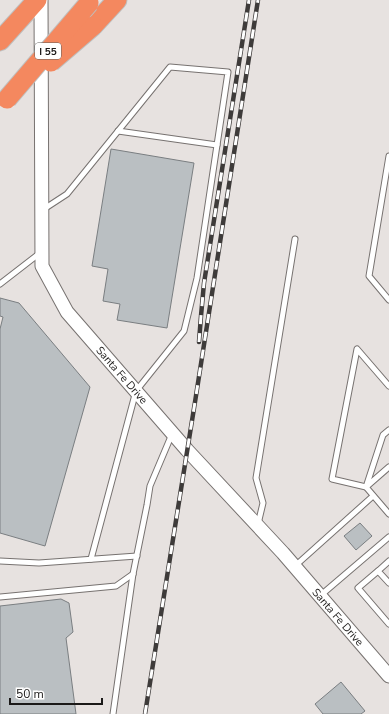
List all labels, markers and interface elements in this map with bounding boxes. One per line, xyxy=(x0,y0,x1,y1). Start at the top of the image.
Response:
road number: I 55 xyxy=(35,43,61,59)
street label: Santa Fe Drive xyxy=(92,343,151,408)
street label: Santa Fe Drive xyxy=(308,585,367,650)
scale bar xyxy=(10,680,102,706)
text: 50 m xyxy=(16,686,44,702)

